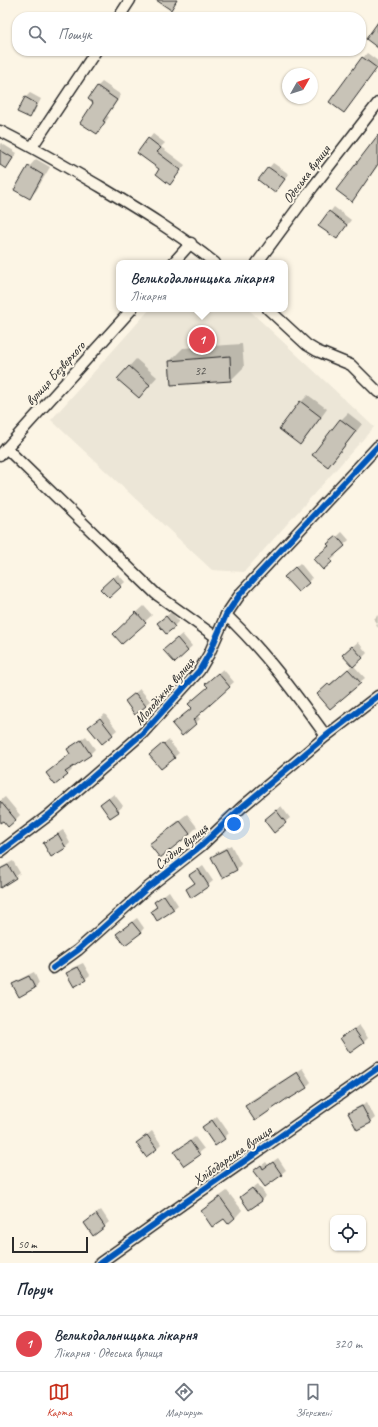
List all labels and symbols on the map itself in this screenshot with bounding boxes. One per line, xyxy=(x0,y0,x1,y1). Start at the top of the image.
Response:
north arrow xyxy=(282,68,318,104)
street label: Одеська вулиця xyxy=(279,141,335,207)
pin: 1 xyxy=(189,325,215,355)
street label: вулиця Безверхого xyxy=(22,337,89,409)
house number: 32 xyxy=(195,363,207,379)
street label: Молодіжна вулиця xyxy=(131,654,199,728)
your location xyxy=(224,814,244,834)
street label: Східна вулиця xyxy=(151,819,212,873)
street label: Хлібодарська вулиця xyxy=(190,1121,276,1189)
scale bar xyxy=(12,1235,88,1254)

